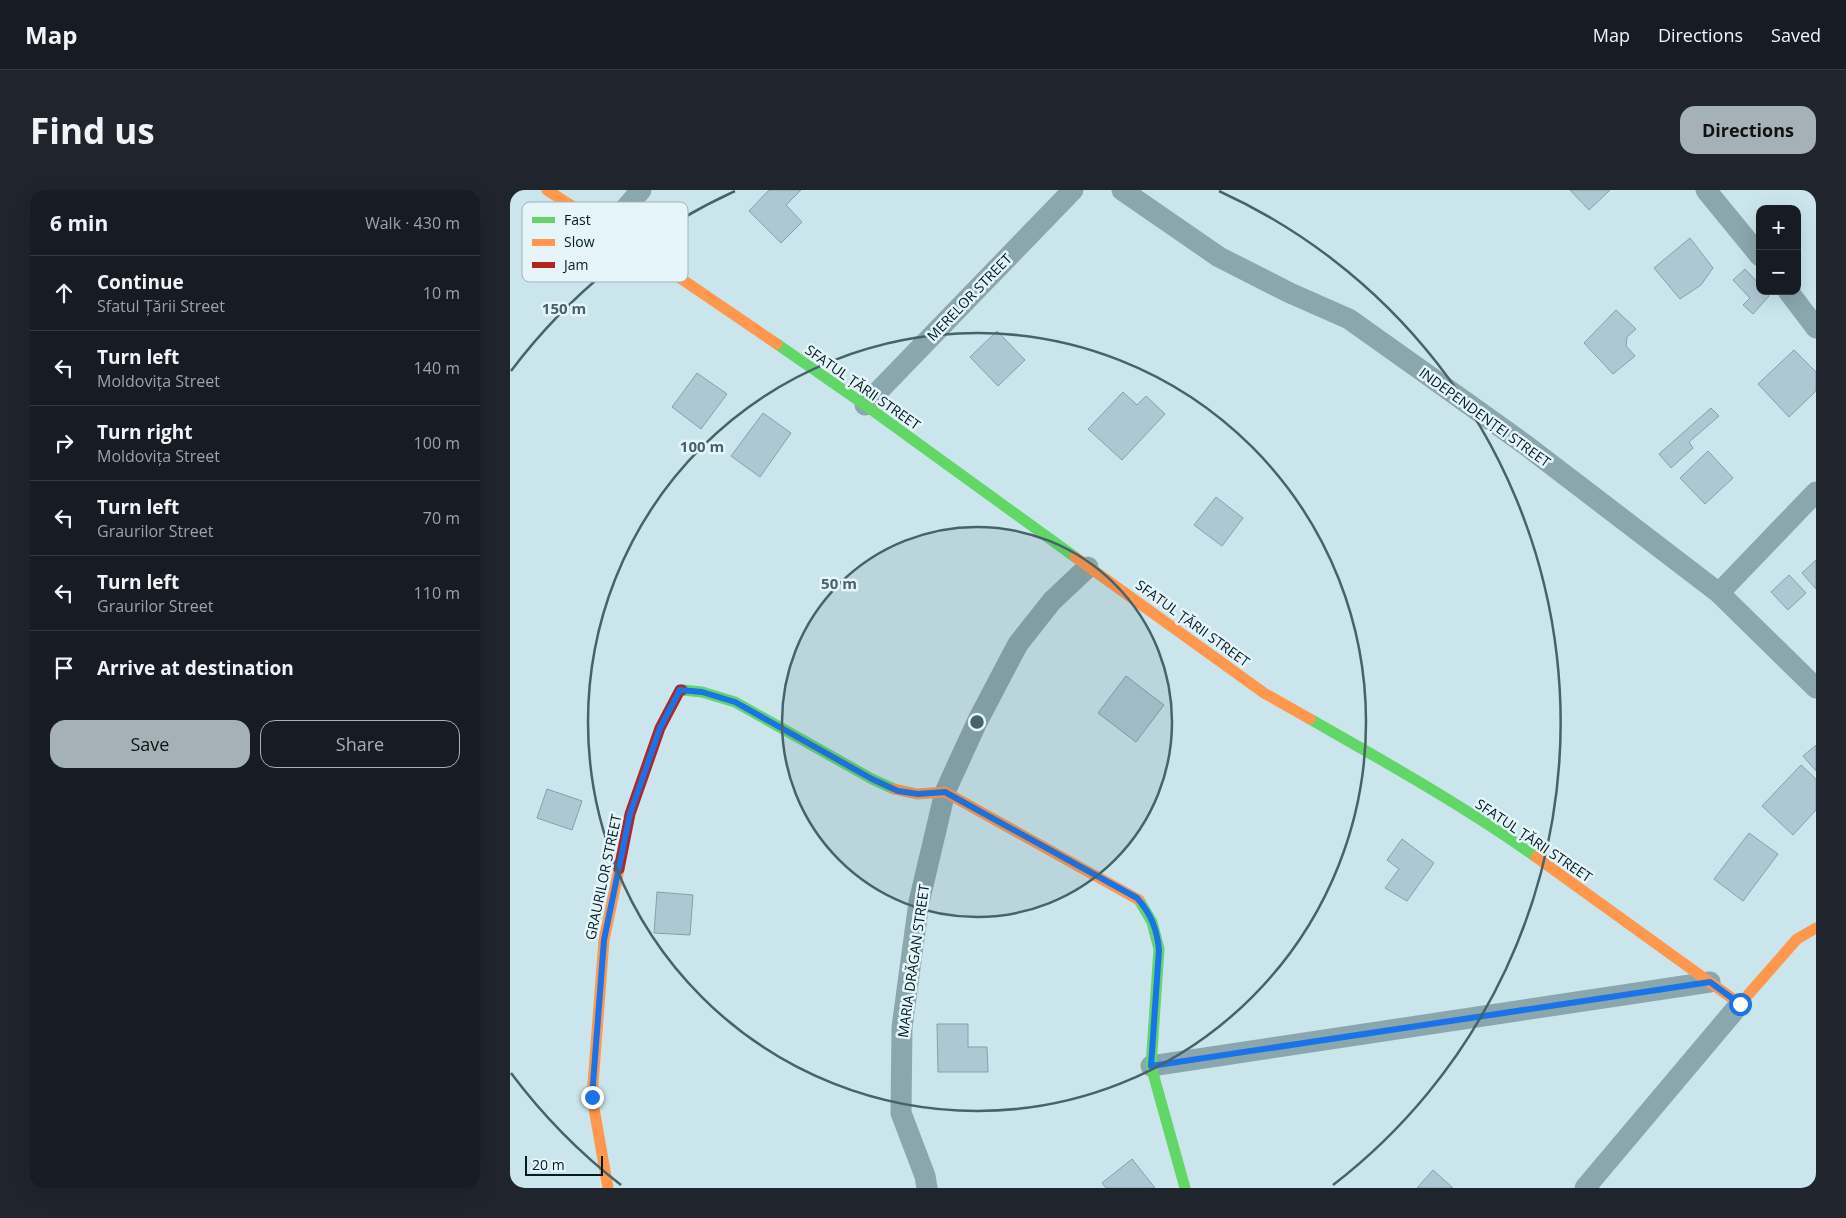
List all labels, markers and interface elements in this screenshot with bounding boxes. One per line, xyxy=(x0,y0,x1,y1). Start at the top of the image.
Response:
text: Map xyxy=(25,18,77,51)
text: Map xyxy=(1593,23,1630,47)
text: Directions xyxy=(1658,23,1743,47)
text: Saved xyxy=(1771,23,1821,47)
button: Directions xyxy=(1680,106,1816,154)
text: Find us xyxy=(30,107,155,154)
legend xyxy=(522,202,688,282)
map controls xyxy=(1756,205,1801,295)
button: + xyxy=(1756,205,1801,250)
text: 6 min xyxy=(50,209,108,237)
text: Fast xyxy=(564,210,591,229)
text: Walk · 430 m xyxy=(365,212,460,234)
text: Slow xyxy=(564,232,595,251)
street label: MERELOR STREET xyxy=(922,249,1016,345)
button: − xyxy=(1756,250,1801,295)
text: Jam xyxy=(562,255,589,274)
text: Continue xyxy=(97,269,184,295)
icon: ahead xyxy=(50,279,78,307)
text: 10 m xyxy=(423,282,460,304)
text: Sfatul Țării Street xyxy=(97,295,225,317)
text: 150 m xyxy=(542,298,586,318)
street label: SFATUL ȚĂRII STREET xyxy=(802,340,925,434)
text: Turn left xyxy=(97,344,179,370)
icon: left xyxy=(50,354,78,382)
text: 140 m xyxy=(414,357,460,379)
street label: INDEPENDENȚEI STREET xyxy=(1416,363,1555,471)
text: Moldovița Street xyxy=(97,370,220,392)
text: Turn right xyxy=(97,419,192,445)
icon: right xyxy=(50,429,78,457)
text: 100 m xyxy=(414,432,460,454)
text: 100 m xyxy=(680,436,724,456)
text: Moldovița Street xyxy=(97,445,220,467)
text: Turn left xyxy=(97,494,179,520)
icon: left xyxy=(50,504,78,532)
text: 70 m xyxy=(423,507,460,529)
text: Graurilor Street xyxy=(97,520,214,542)
text: Turn left xyxy=(97,569,179,595)
text: 50 m xyxy=(821,573,857,593)
street label: SFATUL ȚĂRII STREET xyxy=(1132,575,1254,671)
icon: left xyxy=(50,579,78,607)
text: 110 m xyxy=(414,582,460,604)
text: Graurilor Street xyxy=(97,595,214,617)
icon: arrive xyxy=(50,654,78,682)
text: Arrive at destination xyxy=(97,655,294,681)
centre of rings xyxy=(968,713,986,731)
button: Save xyxy=(50,720,250,768)
button: Share xyxy=(260,720,460,768)
street label: SFATUL ȚĂRII STREET xyxy=(1472,794,1596,886)
street label: GRAURILOR STREET xyxy=(580,812,626,942)
street label: MARIA DRĂGAN STREET xyxy=(893,883,933,1039)
route start xyxy=(1729,993,1752,1016)
route end xyxy=(581,1086,604,1109)
scale bar xyxy=(525,1153,602,1176)
text: 20 m xyxy=(532,1155,565,1174)

